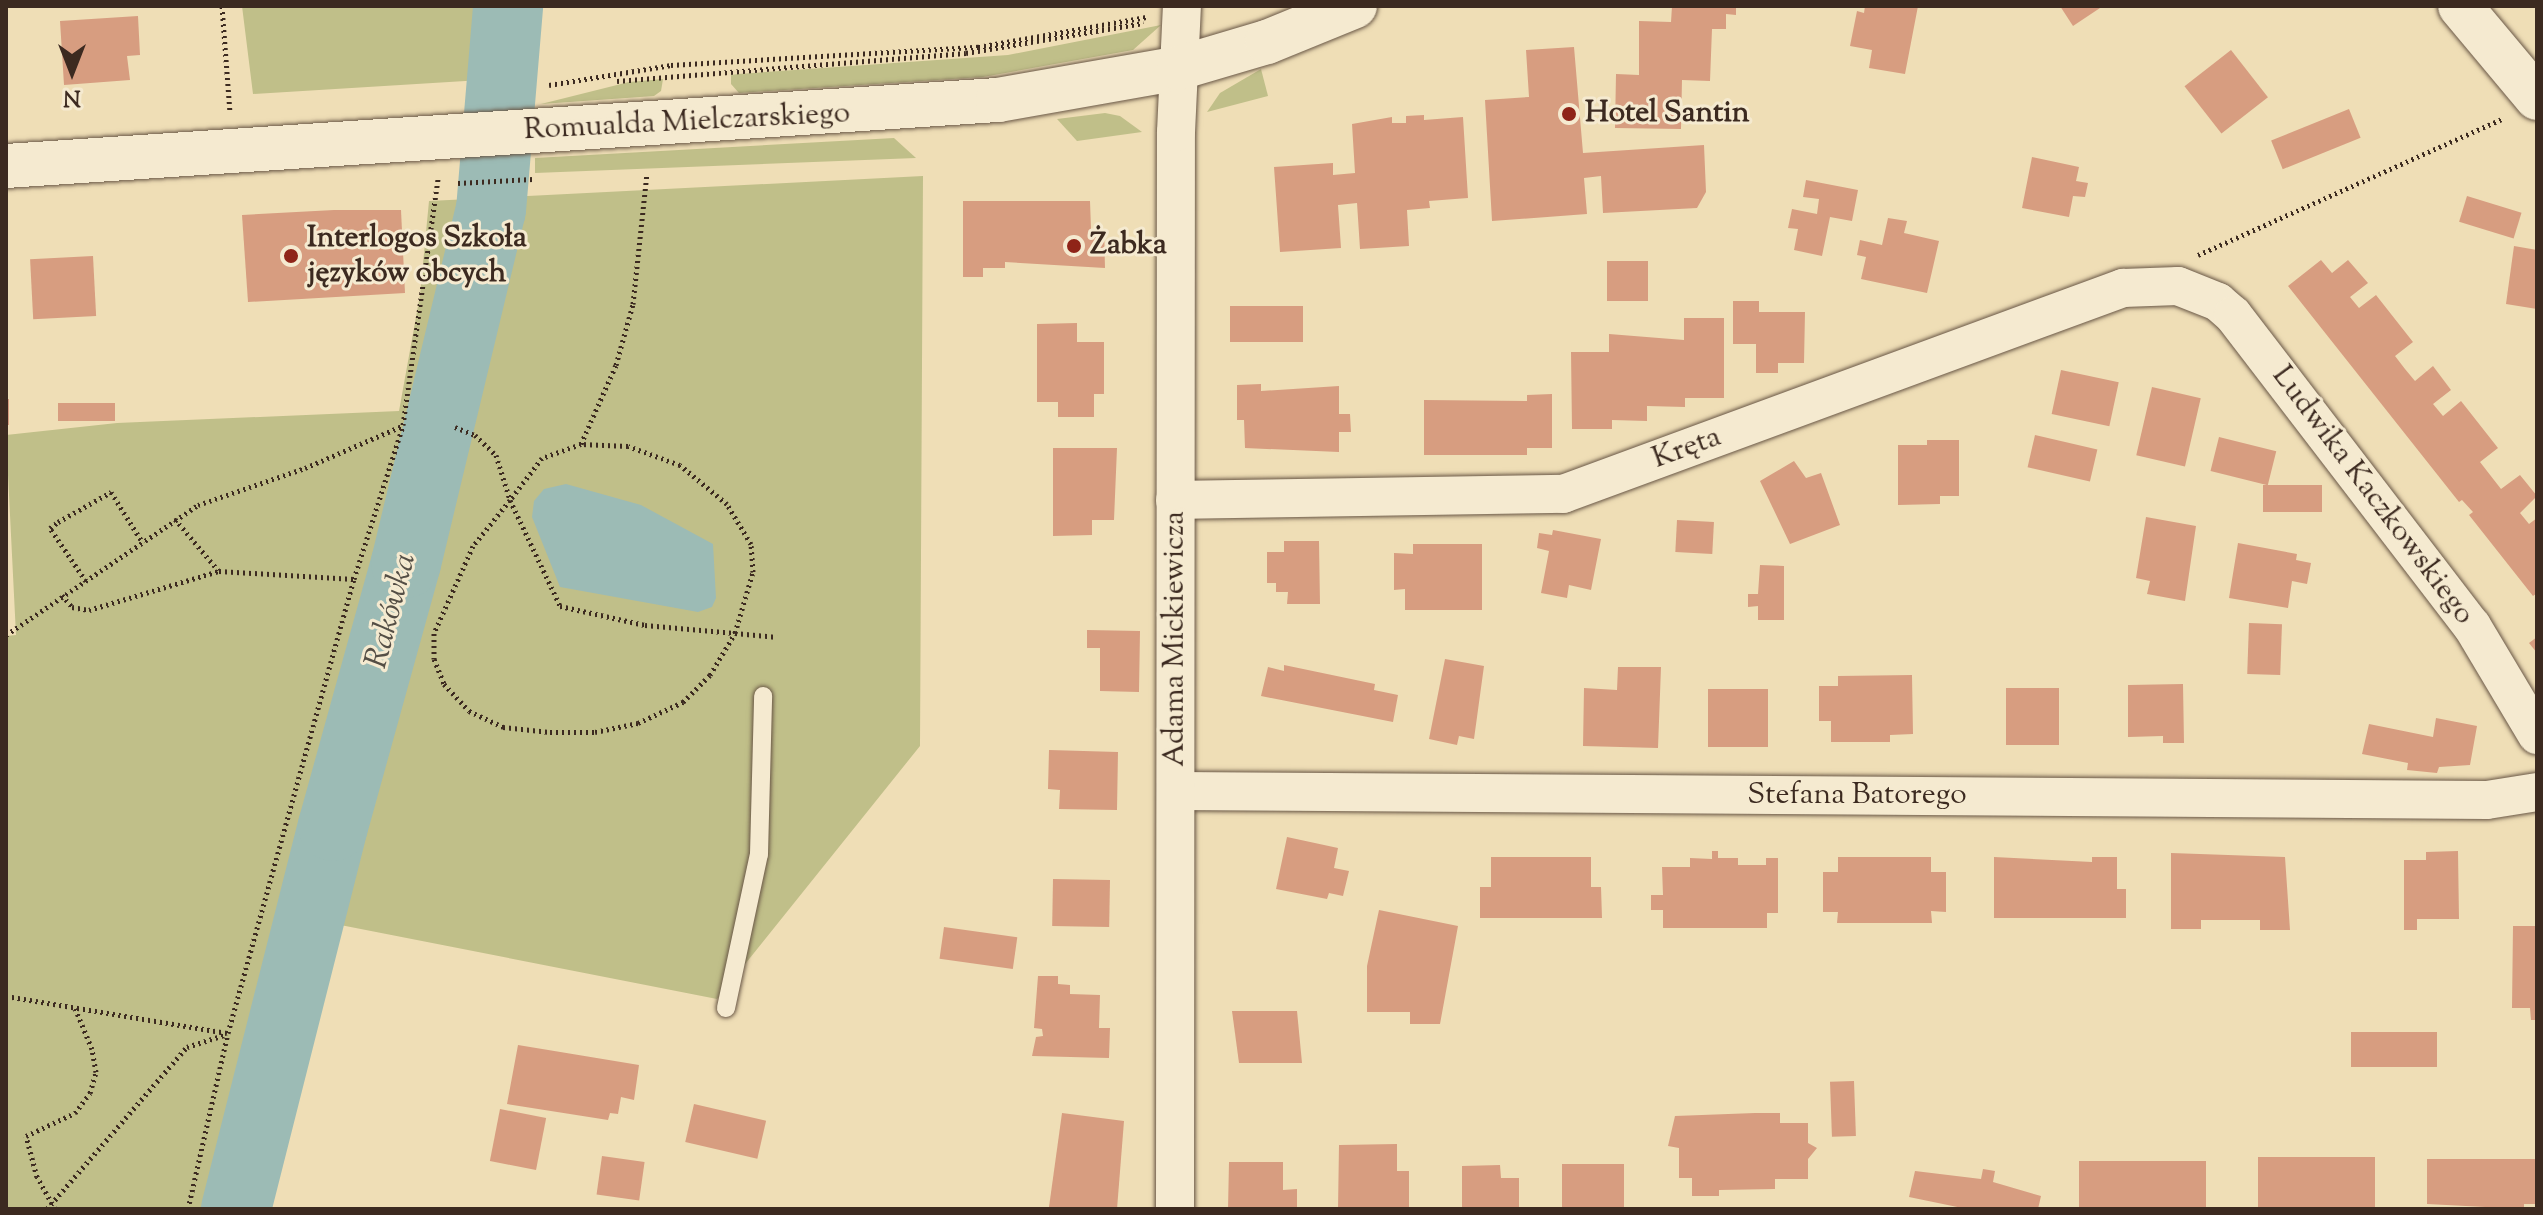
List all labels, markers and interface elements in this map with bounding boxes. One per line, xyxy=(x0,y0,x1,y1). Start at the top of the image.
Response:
north arrow xyxy=(32,32,112,112)
text: N xyxy=(63,80,81,112)
street label: Romualda Mielczarskiego xyxy=(523,96,851,150)
place label: Hotel Santin xyxy=(1585,96,1749,132)
marker: Hotel Santin xyxy=(1560,105,1578,123)
place label: Interlogos Szkoła języków obcych xyxy=(307,221,527,292)
place label: Żabka xyxy=(1090,228,1167,264)
marker: Żabka xyxy=(1065,237,1083,255)
marker: Interlogos Szkoła języków obcych xyxy=(282,247,300,265)
street label: Ludwika Kaczkowskiego xyxy=(2263,359,2481,633)
street label: Kręta xyxy=(1648,420,1726,478)
street label: Adama Mickiewicza xyxy=(1158,511,1194,767)
water label: Rakówka xyxy=(358,549,426,673)
street label: Stefana Batorego xyxy=(1747,778,1967,814)

